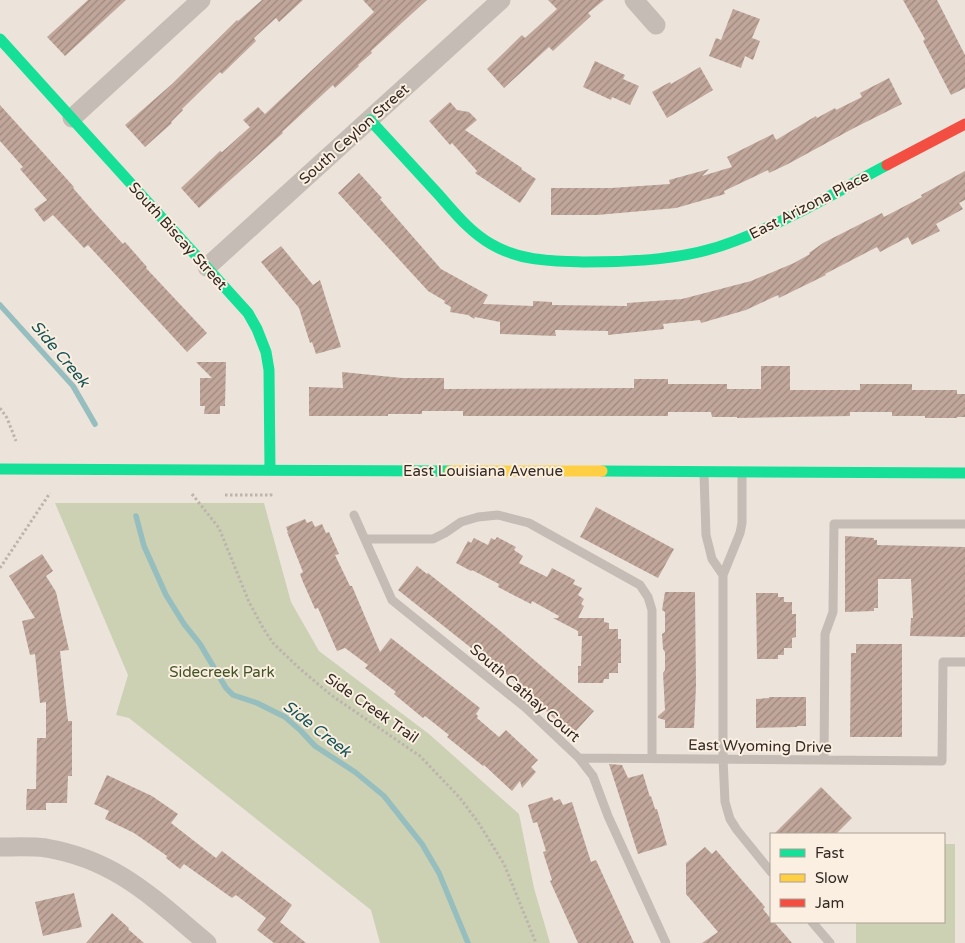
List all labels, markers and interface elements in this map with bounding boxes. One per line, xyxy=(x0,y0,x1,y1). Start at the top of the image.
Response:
street label: South Ceylon Street xyxy=(295,80,413,188)
street label: East Arizona Place xyxy=(746,167,872,243)
street label: South Biscay Street xyxy=(125,178,231,294)
water label: Side Creek xyxy=(26,317,94,392)
street label: East Louisiana Avenue xyxy=(403,462,563,480)
street label: South Cathay Court xyxy=(466,640,584,746)
park label: Sidecreek Park xyxy=(169,663,275,681)
street label: Side Creek Trail xyxy=(322,669,422,747)
water label: Side Creek xyxy=(279,696,356,763)
street label: East Wyoming Drive xyxy=(688,736,832,756)
legend xyxy=(770,833,945,923)
text: Fast xyxy=(815,844,845,862)
text: Slow xyxy=(815,869,849,887)
text: Jam xyxy=(815,894,844,912)

